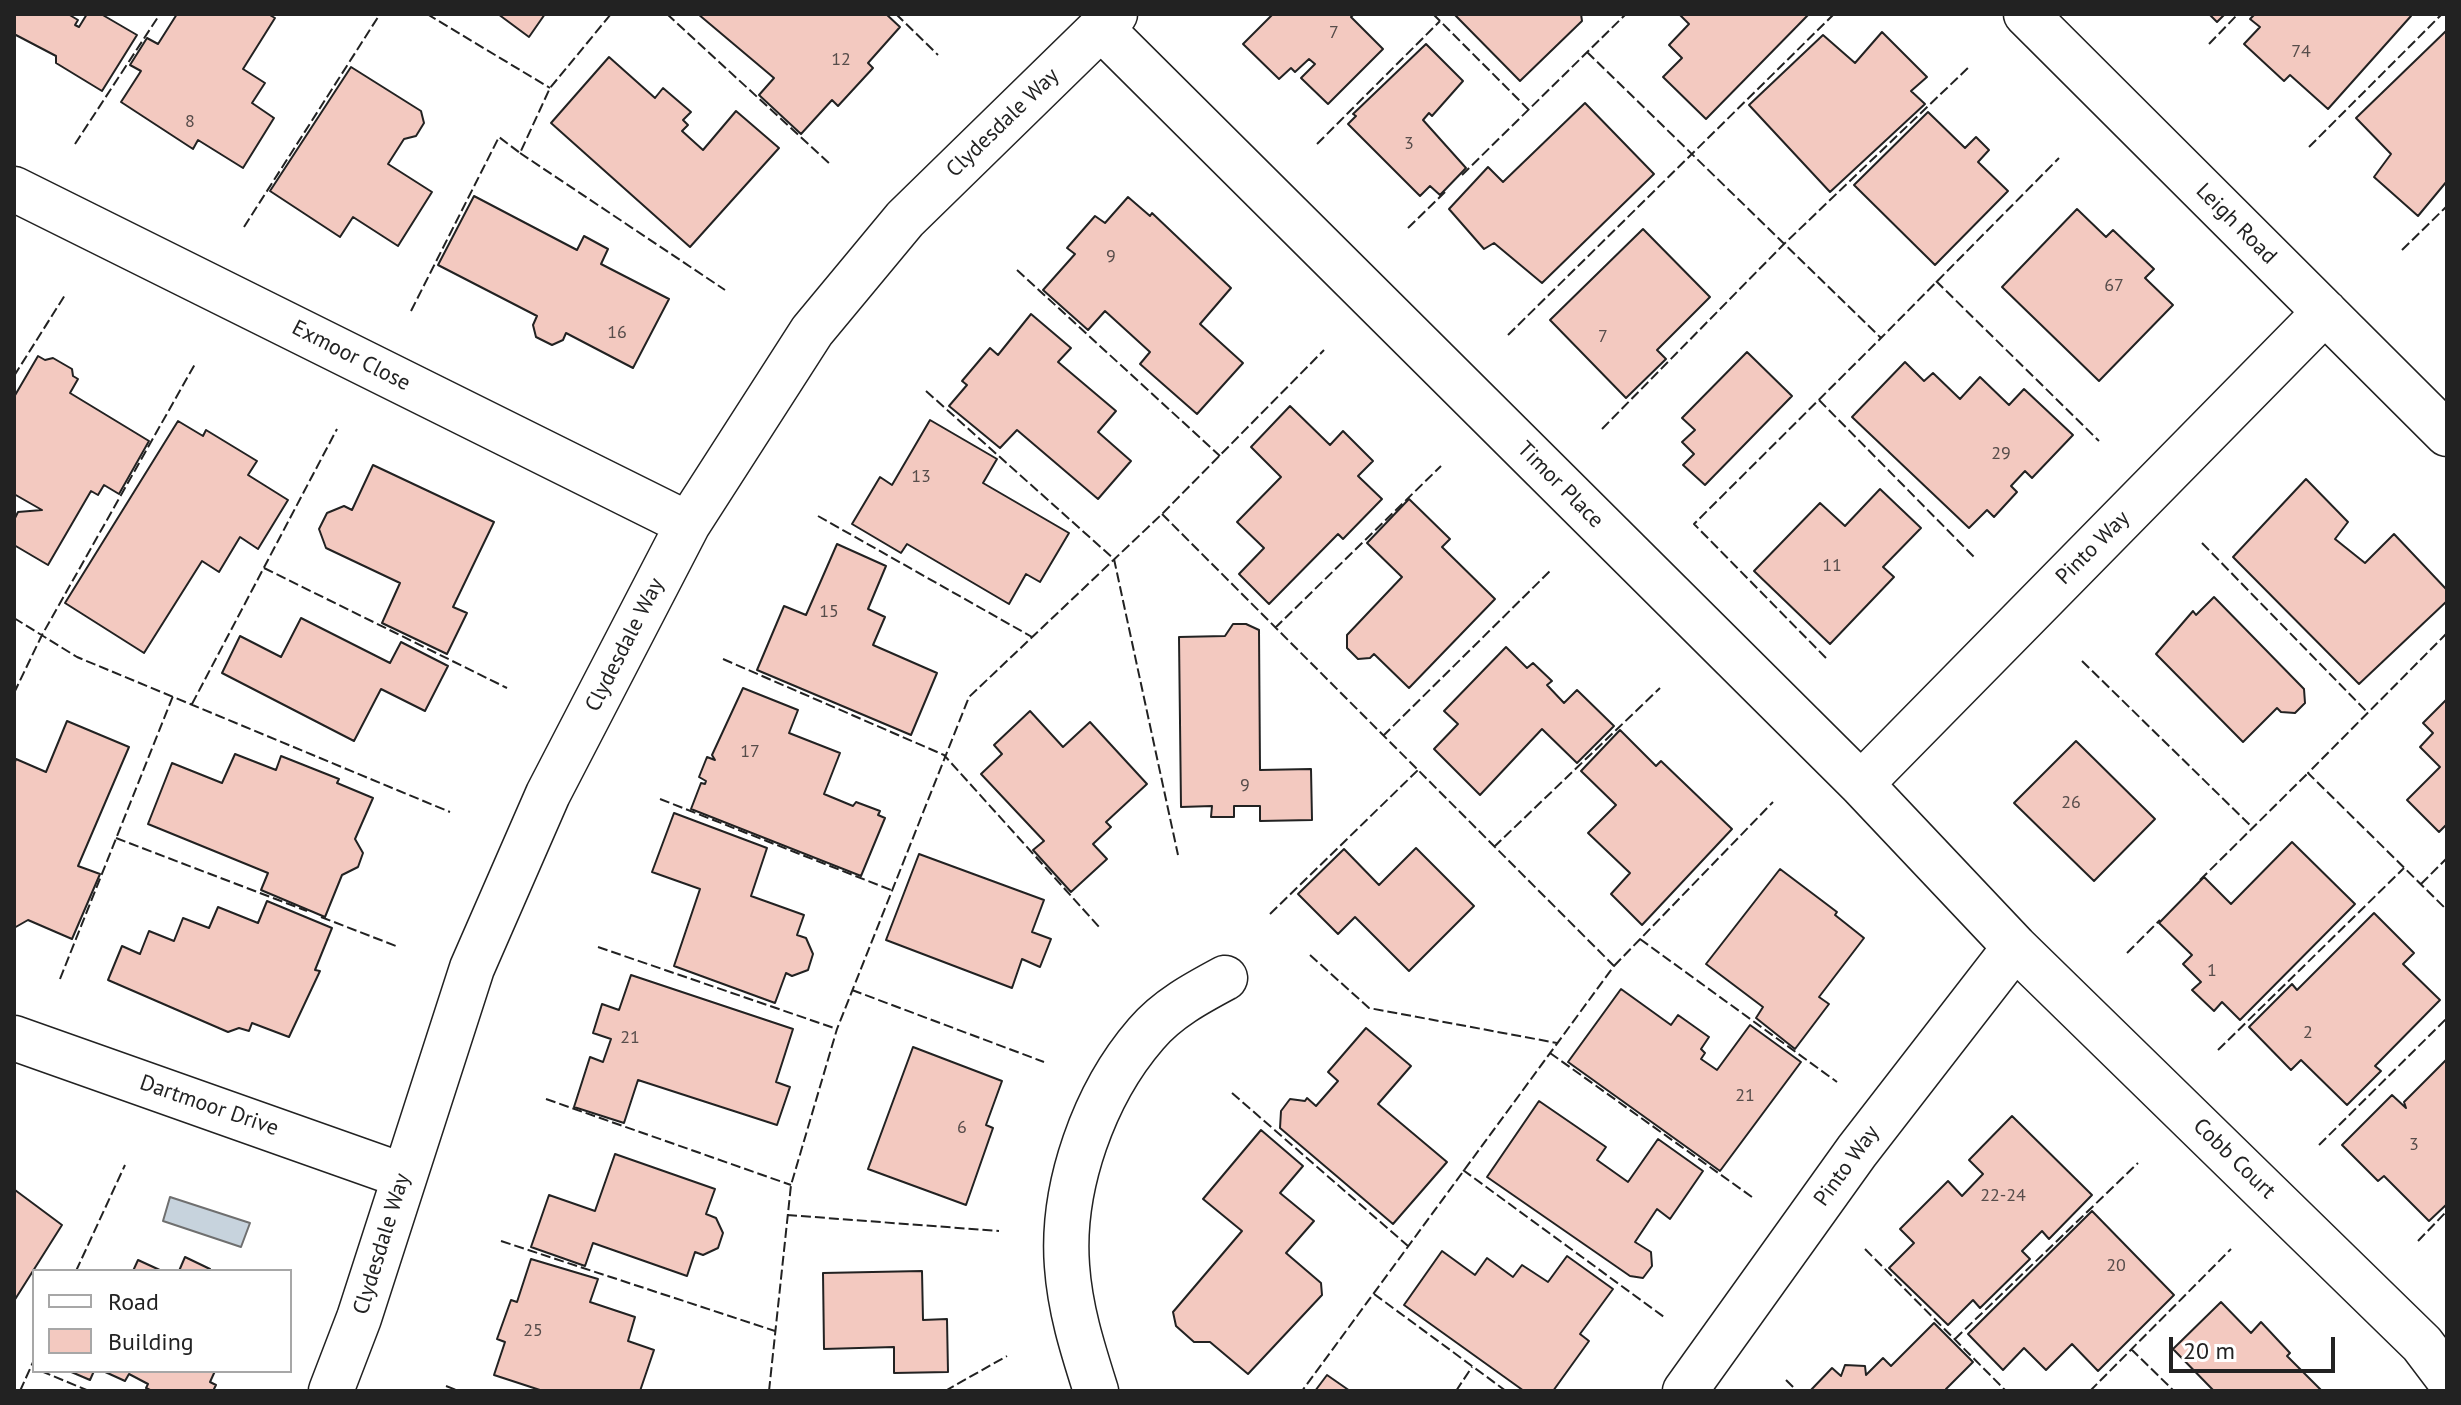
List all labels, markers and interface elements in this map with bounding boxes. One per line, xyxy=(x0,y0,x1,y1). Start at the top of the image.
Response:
house number: 7 xyxy=(1329,22,1339,44)
house number: 74 xyxy=(2291,41,2311,63)
house number: 12 xyxy=(831,49,851,71)
street label: Clydesdale Way xyxy=(941,63,1065,183)
house number: 8 xyxy=(185,111,195,133)
house number: 3 xyxy=(1404,133,1414,155)
street label: Leigh Road xyxy=(2190,178,2282,270)
house number: 9 xyxy=(1106,246,1116,268)
house number: 67 xyxy=(2104,275,2124,297)
street label: Exmoor Close xyxy=(287,315,415,397)
house number: 16 xyxy=(607,322,627,344)
house number: 7 xyxy=(1598,326,1608,348)
street label: Timor Place xyxy=(1511,436,1609,534)
house number: 29 xyxy=(1991,443,2011,465)
house number: 13 xyxy=(911,466,931,488)
street label: Pinto Way xyxy=(2051,506,2135,590)
house number: 11 xyxy=(1822,555,1842,577)
street label: Clydesdale Way xyxy=(580,574,670,716)
house number: 15 xyxy=(819,601,839,623)
house number: 17 xyxy=(740,741,760,763)
house number: 9 xyxy=(1240,775,1250,797)
house number: 26 xyxy=(2061,792,2081,814)
house number: 1 xyxy=(2207,960,2217,982)
house number: 2 xyxy=(2303,1022,2313,1044)
house number: 21 xyxy=(620,1027,640,1049)
street label: Dartmoor Drive xyxy=(136,1070,282,1142)
house number: 21 xyxy=(1735,1085,1755,1107)
street label: Cobb Court xyxy=(2187,1113,2281,1205)
house number: 6 xyxy=(957,1117,967,1139)
street label: Pinto Way xyxy=(1809,1120,1885,1212)
house number: 3 xyxy=(2409,1134,2419,1156)
street label: Clydesdale Way xyxy=(348,1170,416,1318)
house number: 22-24 xyxy=(1980,1185,2026,1207)
house number: 20 xyxy=(2106,1255,2126,1277)
legend xyxy=(32,1269,292,1373)
text: Road xyxy=(108,1286,159,1317)
house number: 25 xyxy=(523,1320,543,1342)
scale bar xyxy=(2173,1321,2339,1371)
text: Building xyxy=(108,1326,194,1357)
text: 20 m xyxy=(2183,1335,2235,1366)

